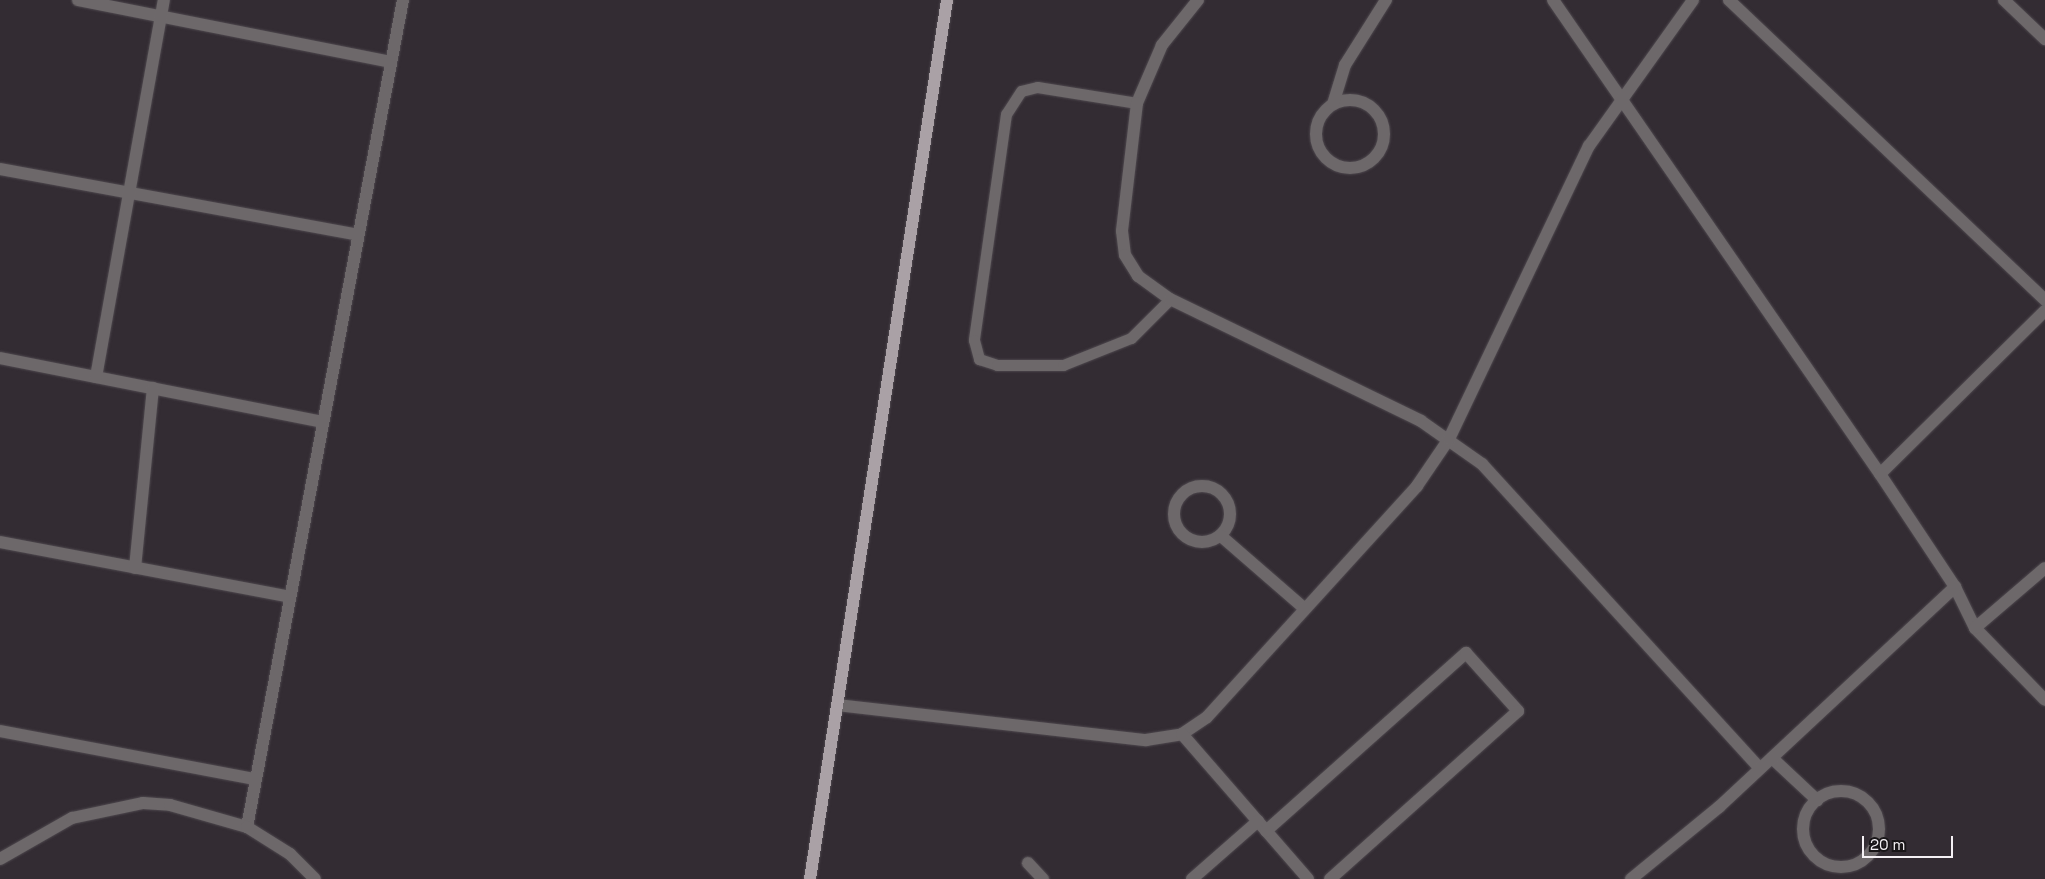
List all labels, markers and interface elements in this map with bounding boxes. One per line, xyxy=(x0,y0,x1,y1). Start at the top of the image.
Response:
scale bar xyxy=(1865,826,1956,858)
text: 20 m xyxy=(1870,835,1905,854)

